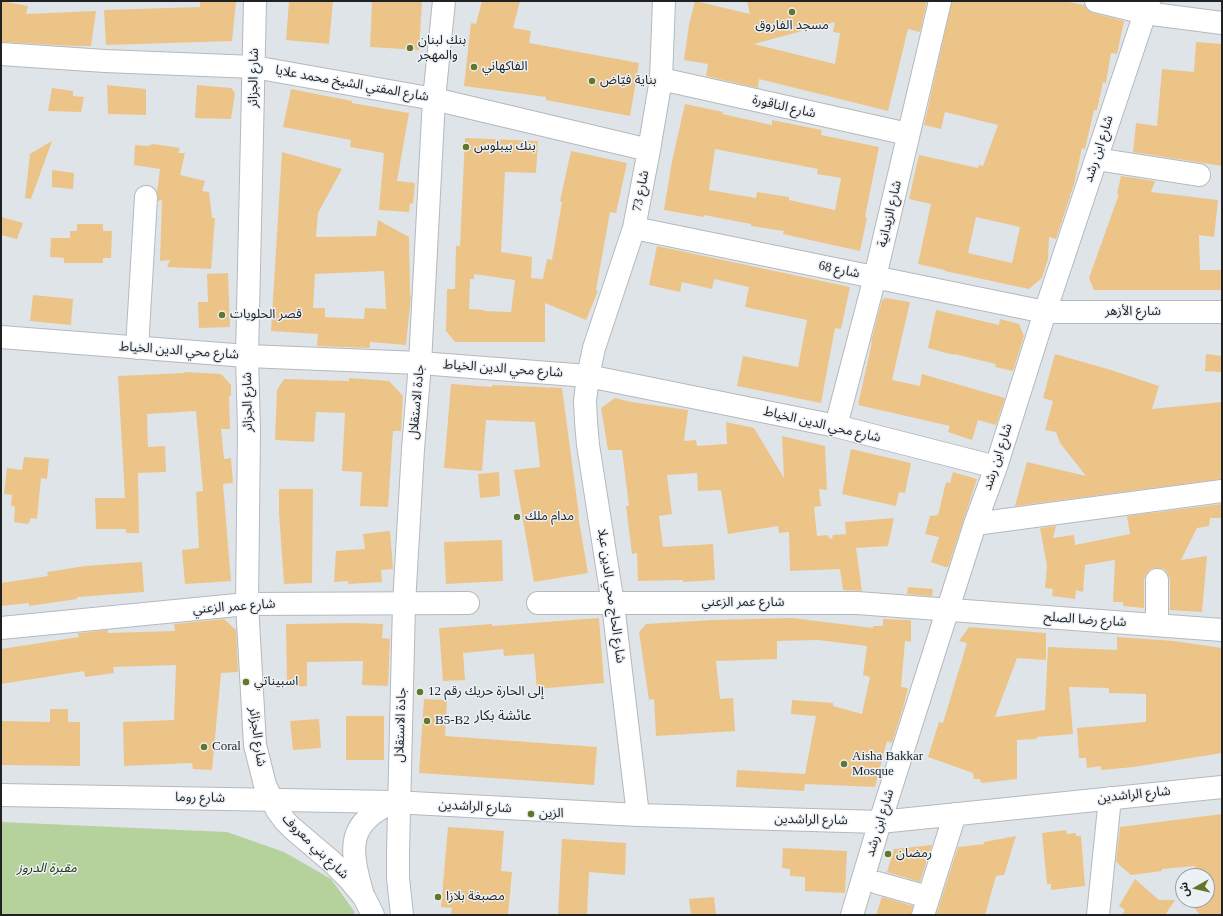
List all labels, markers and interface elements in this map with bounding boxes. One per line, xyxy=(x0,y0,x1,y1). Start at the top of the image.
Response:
marker: مسجد الفاروق xyxy=(787,7,797,17)
place label: مسجد الفاروق xyxy=(755,18,829,34)
place label: بنك لبنان والمهجر xyxy=(418,33,466,64)
marker: بنك لبنان والمهجر xyxy=(405,43,415,53)
street label: شارع الجزائر xyxy=(246,48,262,108)
place label: الفاكهاني xyxy=(482,59,527,75)
marker: الفاكهاني xyxy=(469,62,479,72)
street label: شارع المفتي الشيخ محمد علايا xyxy=(274,63,430,105)
place label: بناية فيّاض xyxy=(600,73,657,89)
marker: بناية فيّاض xyxy=(587,76,597,86)
street label: شارع الناقورة xyxy=(751,92,817,122)
street label: شارع ابن رشد xyxy=(1081,114,1117,184)
place label: بنك بيبلوس xyxy=(474,139,536,155)
marker: بنك بيبلوس xyxy=(461,142,471,152)
street label: شارع 73 xyxy=(629,169,653,213)
street label: شارع الزيدانية xyxy=(875,179,905,249)
street label: شارع 68 xyxy=(817,258,861,282)
street label: شارع الأزهر xyxy=(1105,304,1161,320)
place label: قصر الحلويات xyxy=(230,307,302,323)
marker: قصر الحلويات xyxy=(217,310,227,320)
street label: شارع محي الدين الخياط xyxy=(119,339,239,363)
street label: شارع محي الدين الخياط xyxy=(443,357,563,381)
street label: جادة الاستقلال xyxy=(406,364,428,440)
street label: شارع الجزائر xyxy=(240,372,256,432)
street label: شارع محي الدين الخياط xyxy=(762,404,882,446)
street label: شارع ابن رشد xyxy=(980,422,1016,492)
place label: مدام ملك xyxy=(525,509,574,525)
marker: مدام ملك xyxy=(512,512,522,522)
street label: شارع الحاج محي الدين عبلا xyxy=(594,528,628,664)
street label: شارع عمر الزعني xyxy=(702,595,784,611)
street label: شارع عمر الزعني xyxy=(192,596,276,618)
street label: شارع رضا الصلح xyxy=(1043,609,1127,631)
place label: اسبيناتي xyxy=(254,674,298,690)
marker: اسبيناتي xyxy=(241,677,251,687)
place label: إلی الحارة حريك رقم 12 xyxy=(428,684,544,700)
street label: جادة الاستقلال xyxy=(392,687,410,763)
marker: إلی الحارة حريك رقم 12 xyxy=(415,687,425,697)
street label: شارع الجزائر xyxy=(245,706,269,768)
district label: عائشة بكار xyxy=(474,708,532,724)
place label: B5-B2 xyxy=(435,713,470,729)
marker: B5-B2 xyxy=(422,716,432,726)
place label: Coral xyxy=(212,739,241,755)
marker: Coral xyxy=(199,742,209,752)
place label: Aisha Bakkar Mosque xyxy=(852,749,923,780)
marker: Aisha Bakkar Mosque xyxy=(839,759,849,769)
street label: شارع الراشدين xyxy=(1097,783,1171,807)
street label: شارع ابن رشد xyxy=(862,788,898,858)
street label: شارع روما xyxy=(175,790,225,806)
street label: شارع الراشدين xyxy=(438,797,512,817)
place label: الزين xyxy=(539,806,564,822)
marker: الزين xyxy=(526,809,536,819)
street label: شارع بني معروف xyxy=(278,811,352,883)
street label: شارع الراشدين xyxy=(774,812,848,828)
place label: رمضان xyxy=(896,846,932,862)
marker: رمضان xyxy=(883,849,893,859)
park label: مقبرة الدروز xyxy=(17,861,77,877)
north arrow xyxy=(1175,868,1215,908)
text: ش xyxy=(1177,881,1191,898)
place label: مصبغة بلازا xyxy=(446,889,505,905)
marker: مصبغة بلازا xyxy=(433,892,443,902)

